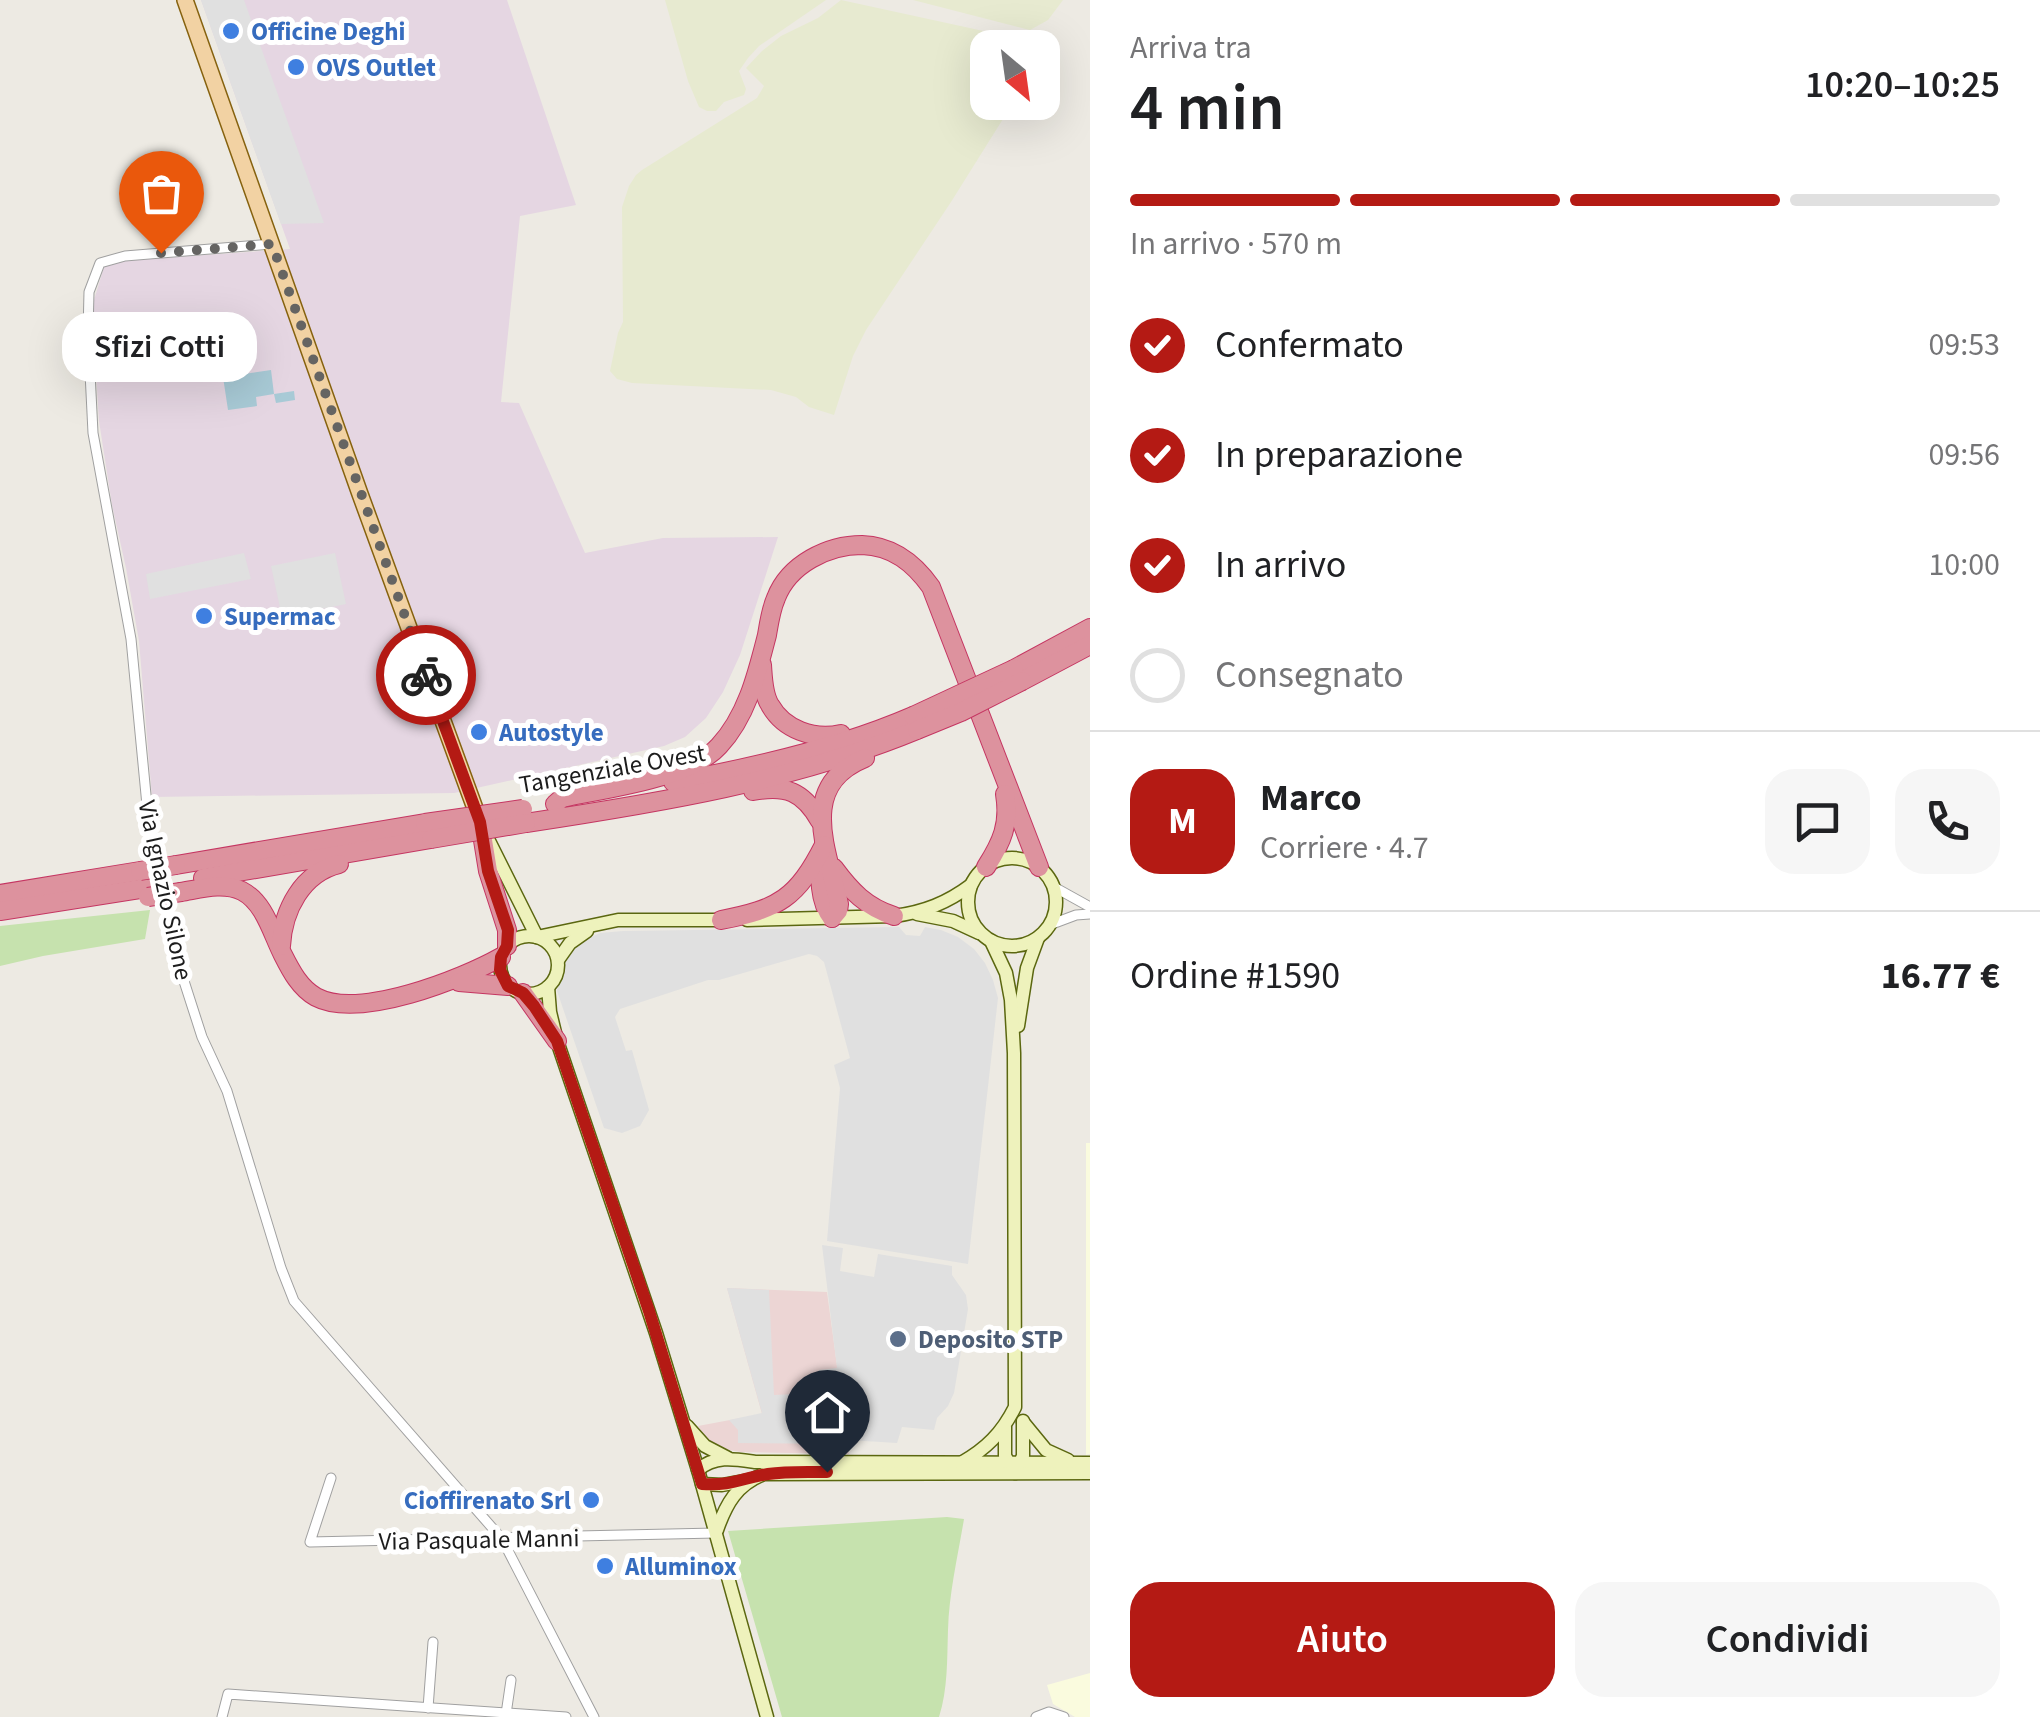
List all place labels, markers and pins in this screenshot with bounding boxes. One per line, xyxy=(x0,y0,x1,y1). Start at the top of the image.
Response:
place label: Officine Deghi xyxy=(251,14,405,50)
marker: Officine Deghi xyxy=(220,20,242,42)
place label: OVS Outlet xyxy=(316,50,436,86)
marker: OVS Outlet xyxy=(285,56,307,78)
pin xyxy=(119,151,204,254)
callout: Sfizi Cotti xyxy=(64,313,258,383)
place label: Supermac xyxy=(224,599,336,635)
marker: Supermac xyxy=(193,605,215,627)
place label: Autostyle xyxy=(498,715,604,751)
marker: Autostyle xyxy=(468,721,490,743)
place label: Deposito STP xyxy=(918,1322,1063,1358)
marker: Deposito STP xyxy=(887,1328,909,1350)
pin xyxy=(785,1370,870,1473)
place label: Cioffirenato Srl xyxy=(404,1483,571,1519)
marker: Cioffirenato Srl xyxy=(580,1489,602,1511)
place label: Alluminox xyxy=(624,1549,737,1585)
marker: Alluminox xyxy=(594,1555,616,1577)

